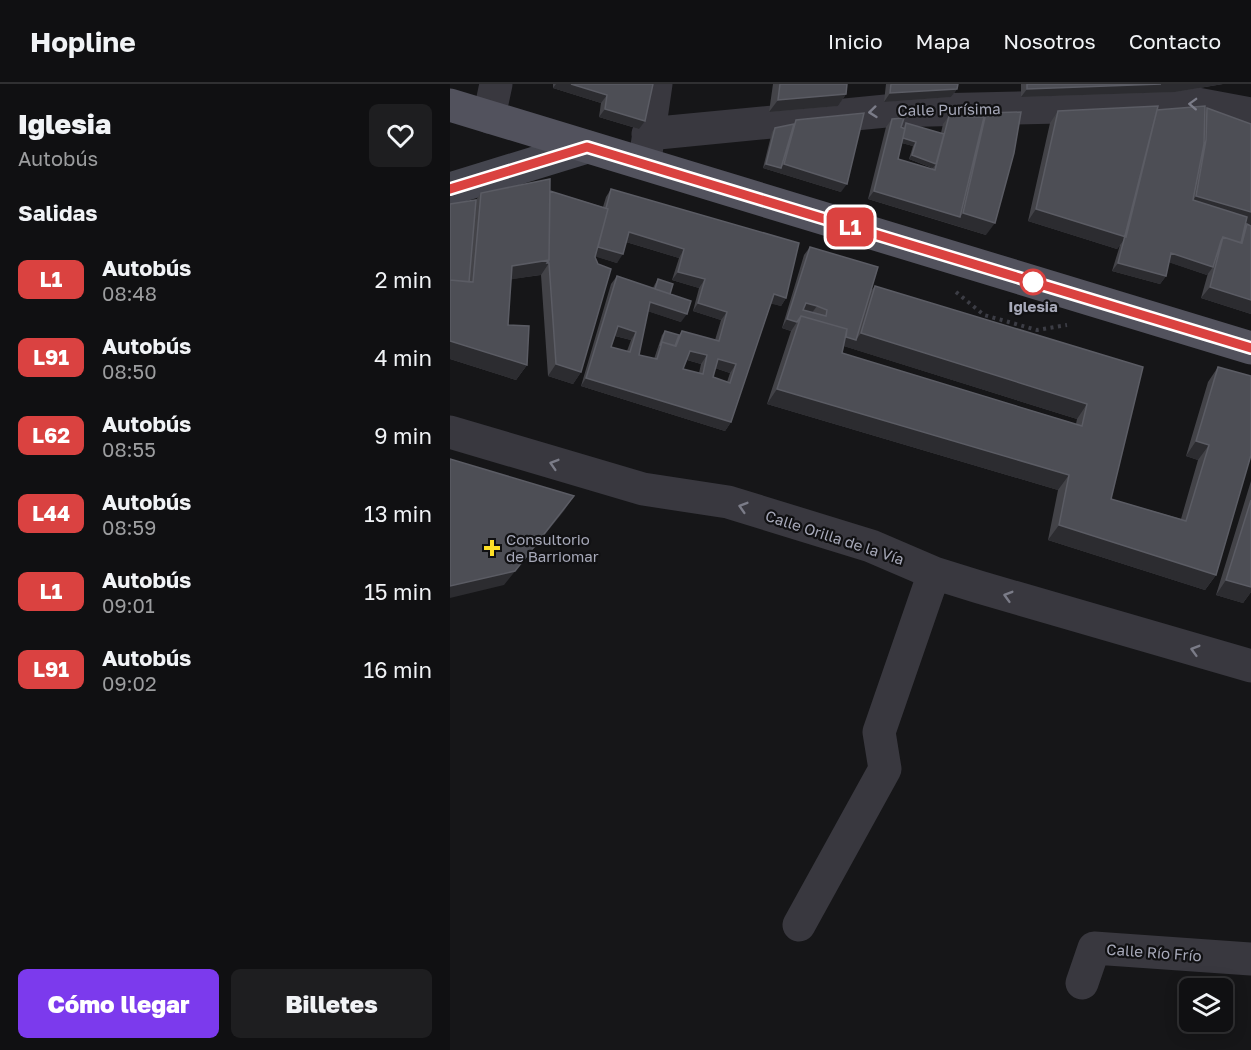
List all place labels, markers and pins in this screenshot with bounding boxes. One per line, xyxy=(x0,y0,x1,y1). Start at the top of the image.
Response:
marker: Iglesia xyxy=(1020,269,1046,295)
place label: Iglesia xyxy=(1008,297,1058,315)
place label: Consultorio de Barriomar xyxy=(506,530,599,565)
marker: Consultorio de Barriomar xyxy=(483,539,501,557)

